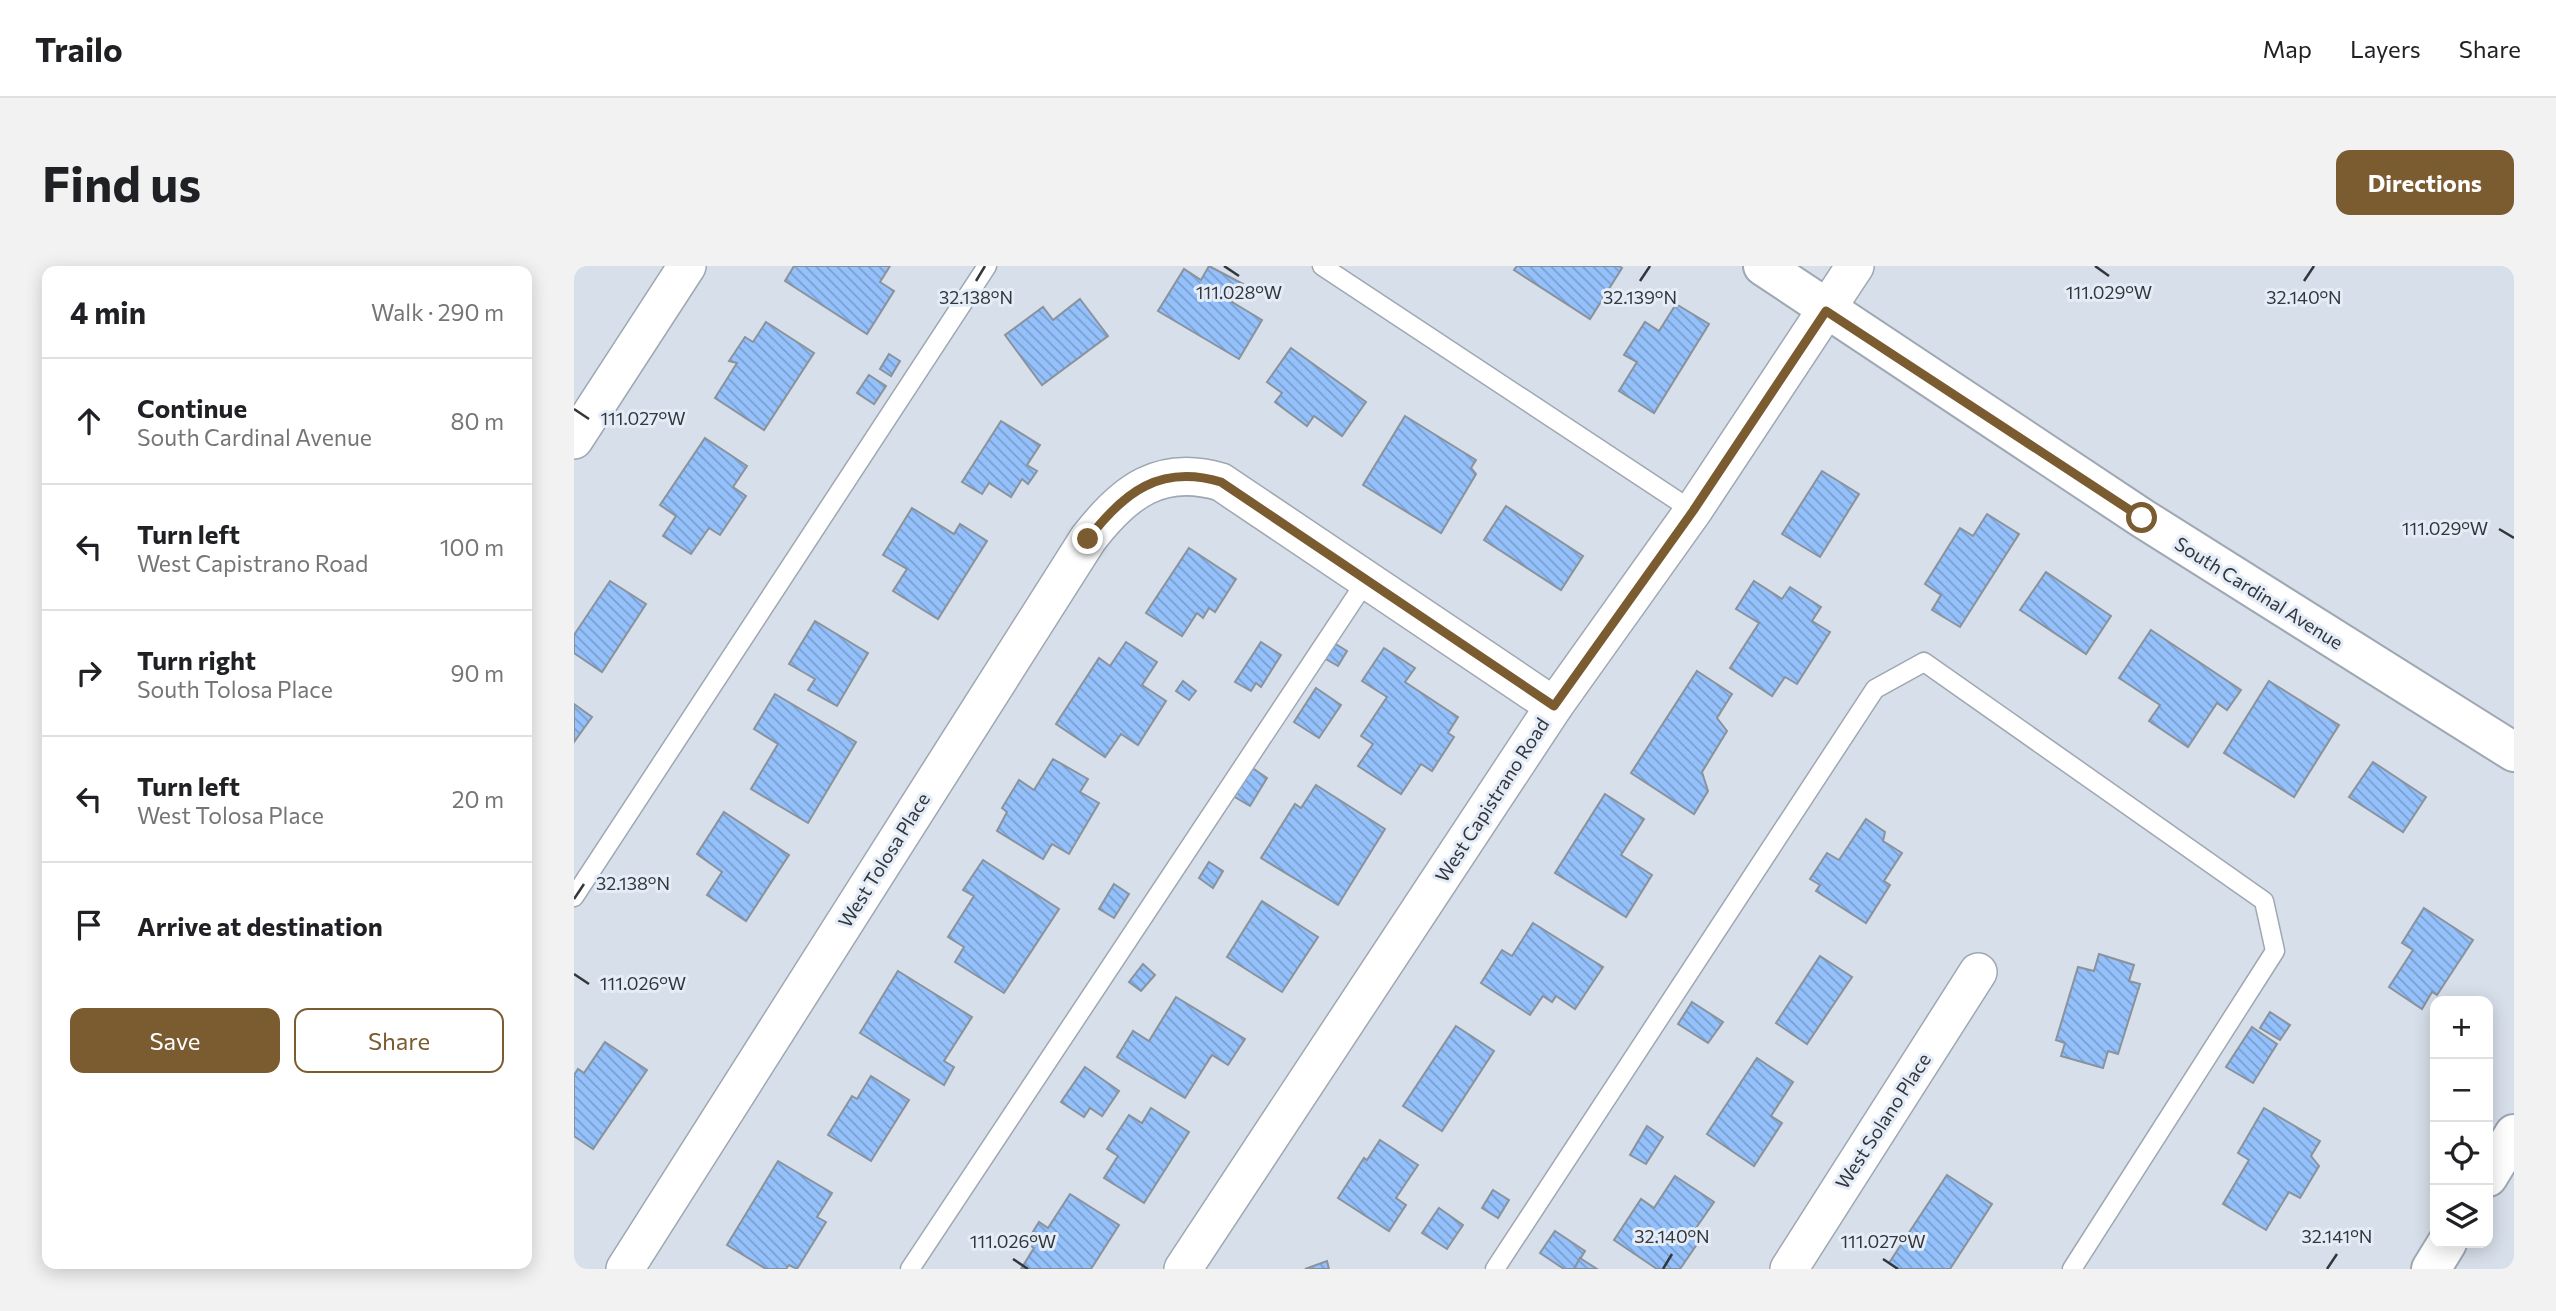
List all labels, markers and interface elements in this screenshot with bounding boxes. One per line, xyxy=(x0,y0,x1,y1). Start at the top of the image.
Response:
text: Trailo xyxy=(35,28,123,69)
text: Map xyxy=(2263,34,2312,63)
text: Layers xyxy=(2350,34,2421,63)
text: Share xyxy=(2459,34,2521,63)
button: Directions xyxy=(2336,150,2514,215)
text: Find us xyxy=(42,152,201,212)
text: 111.028°W xyxy=(1196,281,1282,303)
text: 111.029°W xyxy=(2066,281,2152,303)
text: 32.138°N xyxy=(939,286,1013,308)
text: 32.139°N xyxy=(1603,286,1677,308)
text: 32.140°N xyxy=(2266,286,2342,308)
text: 4 min xyxy=(70,293,146,330)
text: Walk · 290 m xyxy=(371,298,504,326)
text: Continue xyxy=(137,392,247,423)
icon: ahead xyxy=(70,402,108,440)
text: 80 m xyxy=(451,407,504,435)
text: 111.027°W xyxy=(600,407,686,429)
text: South Cardinal Avenue xyxy=(137,423,372,451)
route start xyxy=(2126,502,2157,533)
text: 111.029°W xyxy=(2402,517,2488,539)
text: Turn left xyxy=(137,518,240,549)
route end xyxy=(1072,523,1103,554)
icon: left xyxy=(70,528,108,566)
street label: South Cardinal Avenue xyxy=(2171,531,2348,654)
text: 100 m xyxy=(440,533,504,561)
text: West Capistrano Road xyxy=(137,549,368,577)
text: Turn right xyxy=(137,644,256,675)
icon: right xyxy=(70,654,108,692)
text: 90 m xyxy=(451,659,504,687)
text: South Tolosa Place xyxy=(137,675,333,703)
street label: West Capistrano Road xyxy=(1430,713,1553,886)
text: Turn left xyxy=(137,770,240,801)
icon: left xyxy=(70,780,108,818)
text: 20 m xyxy=(452,785,504,813)
street label: West Tolosa Place xyxy=(833,788,934,931)
text: West Tolosa Place xyxy=(137,801,324,829)
text: 32.138°N xyxy=(596,872,670,894)
icon: arrive xyxy=(70,906,108,944)
text: Arrive at destination xyxy=(137,910,383,941)
text: 111.026°W xyxy=(600,972,686,994)
map controls xyxy=(2430,996,2493,1248)
button: + xyxy=(2430,996,2493,1059)
button: Save xyxy=(70,1008,280,1073)
button: Share xyxy=(294,1008,504,1073)
street label: West Solano Place xyxy=(1830,1048,1935,1193)
button: − xyxy=(2430,1059,2493,1122)
button: locate xyxy=(2430,1122,2493,1185)
button: layers xyxy=(2430,1185,2493,1248)
text: 32.140°N xyxy=(1634,1225,1710,1247)
text: 32.141°N xyxy=(2302,1225,2372,1247)
text: 111.026°W xyxy=(970,1230,1056,1252)
text: 111.027°W xyxy=(1840,1230,1926,1252)

